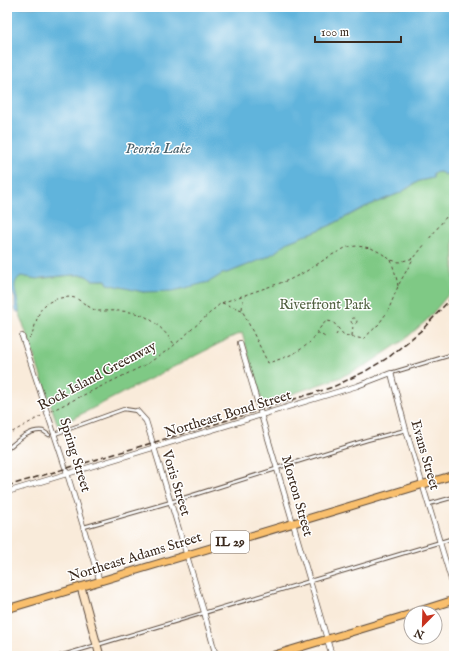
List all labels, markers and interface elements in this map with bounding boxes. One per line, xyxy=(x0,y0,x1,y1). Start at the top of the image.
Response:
scale bar xyxy=(315,18,401,44)
text: 100 m xyxy=(321,25,349,40)
water label: Peoria Lake xyxy=(125,139,191,158)
park label: Riverfront Park xyxy=(279,296,371,314)
street label: Rock Island Greenway xyxy=(35,337,160,415)
street label: Northeast Bond Street xyxy=(163,386,294,442)
street label: Spring Street xyxy=(55,416,95,494)
street label: Evans Street xyxy=(406,418,444,492)
street label: Voris Street xyxy=(157,447,195,518)
street label: Morton Street xyxy=(277,454,317,539)
street label: Northeast Adams Street xyxy=(66,528,204,586)
road number: IL 29 xyxy=(211,531,249,553)
north arrow xyxy=(403,605,443,645)
text: N xyxy=(412,625,428,642)

